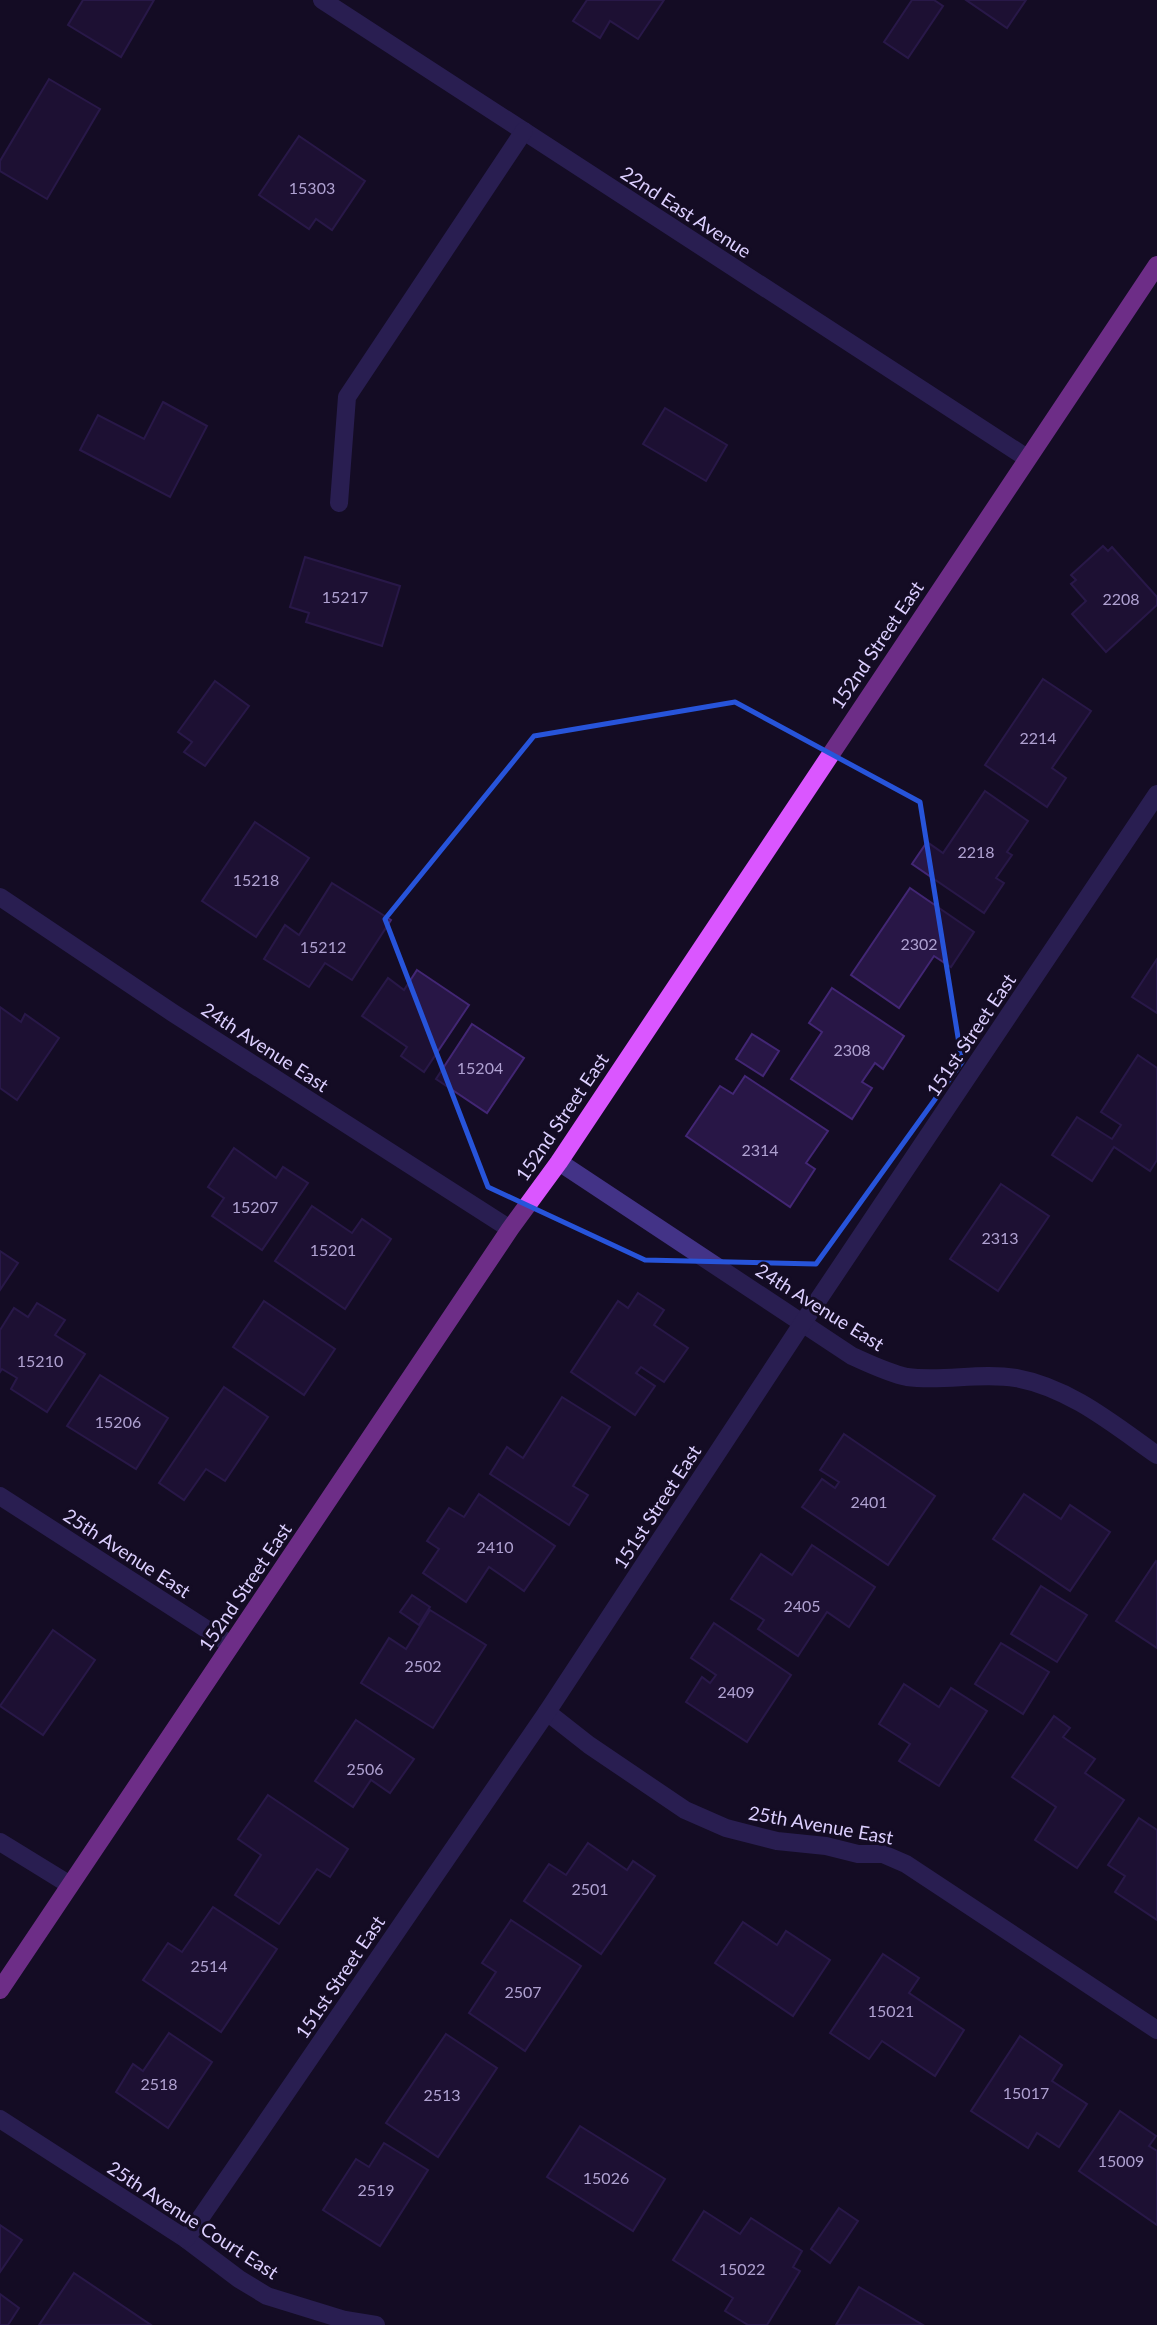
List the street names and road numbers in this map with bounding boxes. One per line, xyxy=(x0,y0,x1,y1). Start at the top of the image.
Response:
street label: 22nd East Avenue xyxy=(617,161,756,262)
street label: 152nd Street East xyxy=(825,576,928,713)
street label: 151st Street East xyxy=(921,969,1020,1101)
street label: 24th Avenue East xyxy=(197,997,333,1096)
street label: 152nd Street East xyxy=(510,1048,613,1185)
street label: 24th Avenue East xyxy=(752,1258,889,1355)
street label: 151st Street East xyxy=(608,1440,705,1573)
street label: 25th Avenue East xyxy=(59,1503,195,1602)
street label: 152nd Street East xyxy=(193,1518,296,1655)
street label: 25th Avenue East xyxy=(747,1800,896,1849)
street label: 151st Street East xyxy=(290,1911,389,2043)
street label: 25th Avenue Court East xyxy=(103,2156,283,2284)

